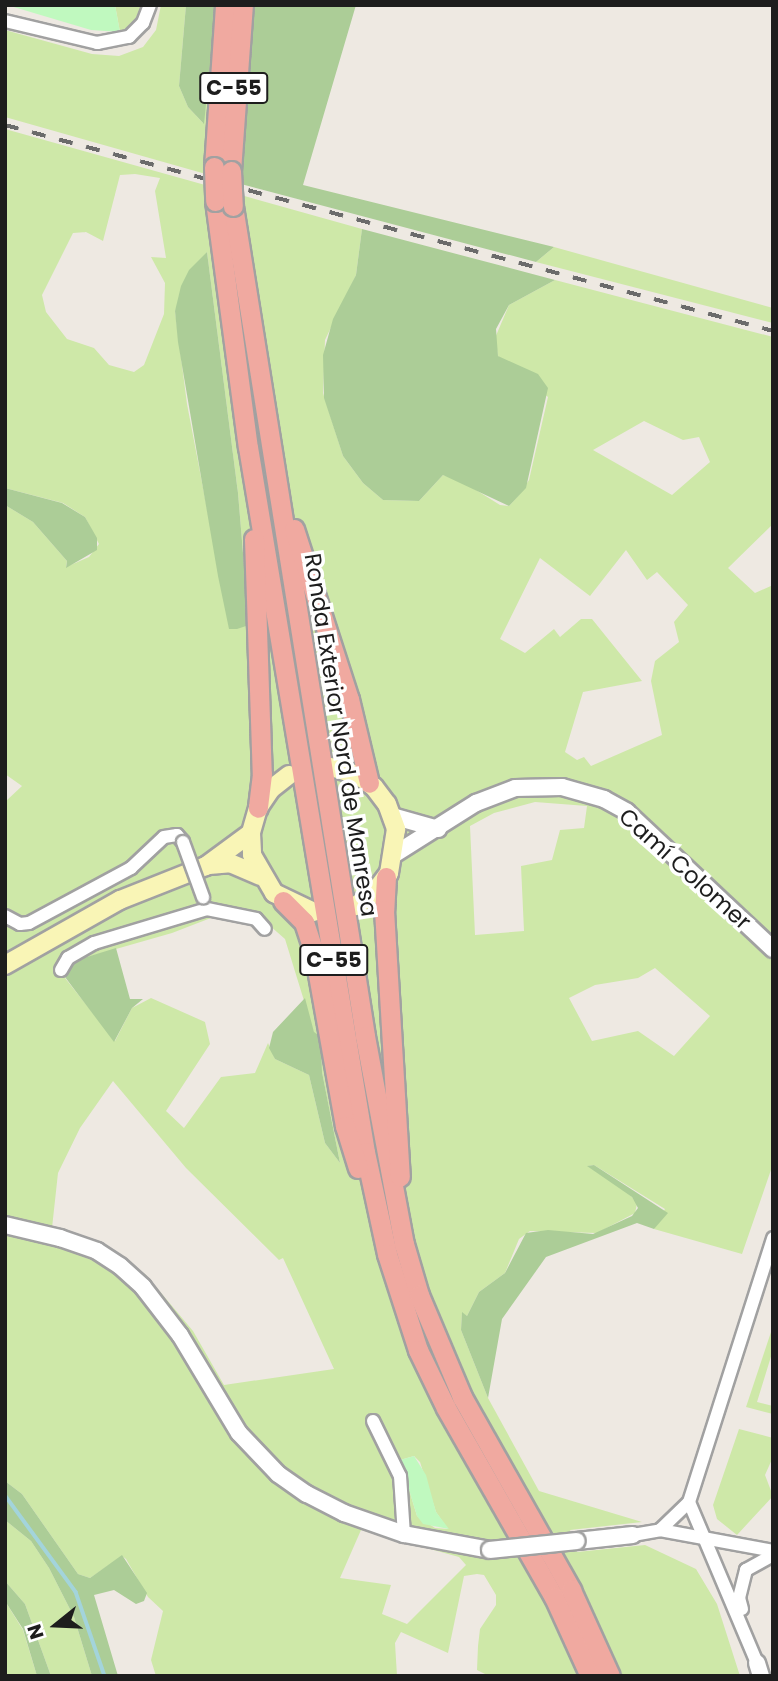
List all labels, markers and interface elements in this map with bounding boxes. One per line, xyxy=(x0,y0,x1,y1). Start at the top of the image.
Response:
road number: C-55 xyxy=(199,70,269,106)
street label: Ronda Exterior Nord de Manresa xyxy=(299,551,383,919)
street label: Camí Colomer xyxy=(613,802,757,936)
road number: C-55 xyxy=(299,942,369,978)
north arrow xyxy=(21,1590,91,1660)
text: N xyxy=(21,1621,51,1643)

